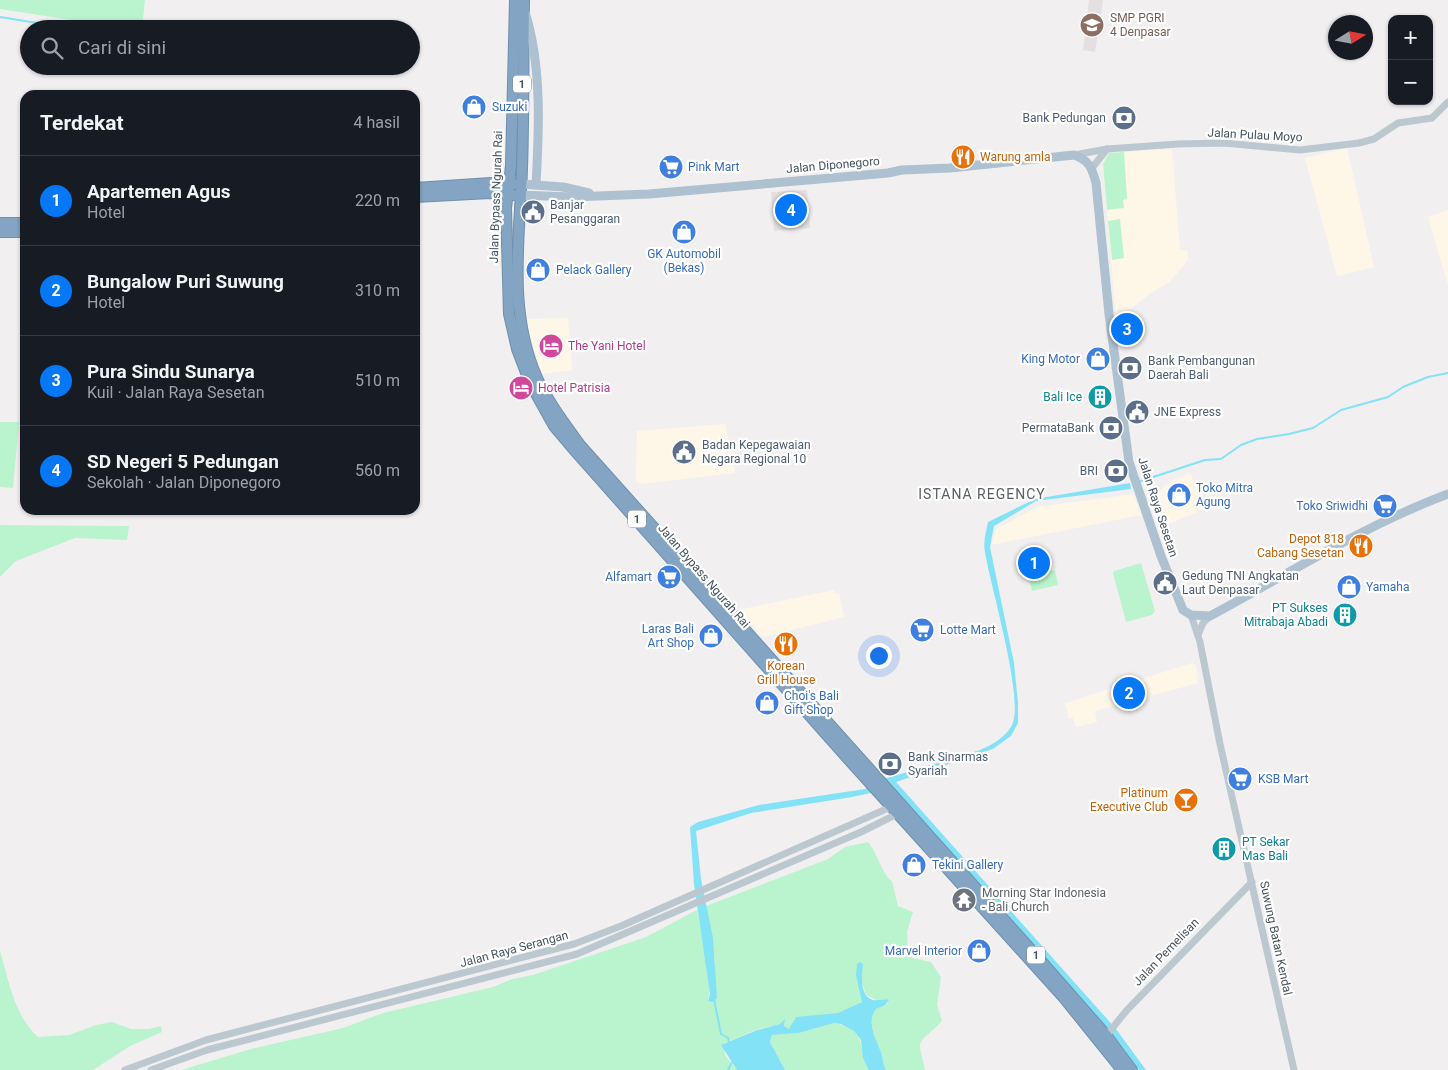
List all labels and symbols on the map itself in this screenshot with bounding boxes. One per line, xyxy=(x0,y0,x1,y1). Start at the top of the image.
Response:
place label: SMP PGRI 4 Denpasar xyxy=(1110,11,1171,39)
school or university icon: SMP PGRI 4 Denpasar xyxy=(1079,12,1105,38)
north arrow xyxy=(1328,15,1373,60)
road number: 1 xyxy=(513,76,531,92)
shop icon: Suzuki xyxy=(461,94,487,120)
place label: Suzuki xyxy=(492,100,527,114)
bank icon: Bank Pedungan xyxy=(1111,105,1137,131)
place label: Bank Pedungan xyxy=(1023,111,1106,125)
street label: Jalan Pulau Moyo xyxy=(1207,126,1303,144)
street label: Jalan Bypass Ngurah Rai xyxy=(487,130,505,264)
restaurant icon: Warung amla xyxy=(950,144,976,170)
place label: Warung amla xyxy=(980,150,1051,164)
supermarket icon: Pink Mart xyxy=(658,154,684,180)
street label: Jalan Diponegoro xyxy=(786,154,881,176)
place label: Pink Mart xyxy=(688,160,740,174)
pin: 4 xyxy=(775,191,807,229)
place label: Banjar Pesanggaran xyxy=(550,198,620,226)
public building icon: Banjar Pesanggaran xyxy=(520,199,546,225)
shop icon: GK Automobil (Bekas) xyxy=(671,219,697,245)
place label: GK Automobil (Bekas) xyxy=(647,247,721,275)
shop icon: Pelack Gallery xyxy=(525,257,551,283)
place label: Pelack Gallery xyxy=(556,263,632,277)
pin: 3 xyxy=(1111,310,1143,348)
hotel icon: The Yani Hotel xyxy=(538,333,564,359)
place label: The Yani Hotel xyxy=(568,339,646,353)
shop icon: King Motor xyxy=(1085,346,1111,372)
place label: King Motor xyxy=(1021,352,1080,366)
place label: Bank Pembangunan Daerah Bali xyxy=(1148,354,1255,382)
bank icon: Bank Pembangunan Daerah Bali xyxy=(1117,355,1143,381)
hotel icon: Hotel Patrisia xyxy=(508,375,534,401)
place label: Hotel Patrisia xyxy=(538,381,610,395)
building icon: Bali Ice xyxy=(1087,384,1113,410)
place label: Bali Ice xyxy=(1043,390,1082,404)
public building icon: JNE Express xyxy=(1124,399,1150,425)
place label: JNE Express xyxy=(1154,405,1221,419)
bank icon: PermataBank xyxy=(1098,415,1124,441)
place label: PermataBank xyxy=(1022,421,1095,435)
place label: Badan Kepegawaian Negara Regional 10 xyxy=(702,438,811,466)
public building icon: Badan Kepegawaian Negara Regional 10 xyxy=(671,439,697,465)
street label: Jalan Raya Sesetan xyxy=(1135,455,1181,559)
bank icon: BRI xyxy=(1103,458,1129,484)
place label: BRI xyxy=(1080,464,1098,478)
place label: Toko Mitra Agung xyxy=(1196,481,1253,509)
shop icon: Toko Mitra Agung xyxy=(1166,482,1192,508)
district label: ISTANA REGENCY xyxy=(918,486,1046,502)
supermarket icon: Toko Sriwidhi xyxy=(1372,493,1398,519)
place label: Toko Sriwidhi xyxy=(1296,499,1368,513)
road number: 1 xyxy=(628,510,646,528)
street label: Jalan Bypass Ngurah Rai xyxy=(655,521,753,631)
place label: Depot 818 Cabang Sesetan xyxy=(1257,532,1344,560)
restaurant icon: Depot 818 Cabang Sesetan xyxy=(1348,533,1374,559)
pin: 1 xyxy=(1018,544,1050,582)
supermarket icon: Alfamart xyxy=(656,564,682,590)
place label: Gedung TNI Angkatan Laut Denpasar xyxy=(1182,569,1299,597)
place label: Alfamart xyxy=(605,570,652,584)
public building icon: Gedung TNI Angkatan Laut Denpasar xyxy=(1152,570,1178,596)
shop icon: Yamaha xyxy=(1336,574,1362,600)
place label: Yamaha xyxy=(1366,580,1410,594)
place label: PT Sukses Mitrabaja Abadi xyxy=(1244,601,1328,629)
building icon: PT Sukses Mitrabaja Abadi xyxy=(1332,602,1358,628)
supermarket icon: Lotte Mart xyxy=(909,617,935,643)
place label: Laras Bali Art Shop xyxy=(642,622,694,650)
shop icon: Laras Bali Art Shop xyxy=(698,623,724,649)
place label: Lotte Mart xyxy=(940,623,996,637)
restaurant icon: Korean Grill House xyxy=(773,631,799,657)
your location xyxy=(866,643,892,669)
place label: Korean Grill House xyxy=(757,659,815,687)
pin: 2 xyxy=(1113,674,1145,712)
place label: Choi's Bali Gift Shop xyxy=(784,689,839,717)
shop icon: Choi's Bali Gift Shop xyxy=(754,690,780,716)
place label: Bank Sinarmas Syariah xyxy=(908,750,988,778)
bank icon: Bank Sinarmas Syariah xyxy=(877,751,903,777)
supermarket icon: KSB Mart xyxy=(1227,766,1253,792)
place label: KSB Mart xyxy=(1258,772,1308,786)
place label: Platinum Executive Club xyxy=(1090,786,1168,814)
bar icon: Platinum Executive Club xyxy=(1173,787,1199,813)
place label: PT Sekar Mas Bali xyxy=(1242,835,1290,863)
building icon: PT Sekar Mas Bali xyxy=(1211,836,1237,862)
shop icon: Tekini Gallery xyxy=(901,852,927,878)
place label: Tekini Gallery xyxy=(932,858,1004,872)
street label: Suwung Batan Kendal xyxy=(1257,880,1295,996)
place label: Morning Star Indonesia - Bali Church xyxy=(982,886,1106,914)
temple icon: Morning Star Indonesia - Bali Church xyxy=(951,887,977,913)
street label: Jalan Pemelisan xyxy=(1130,915,1202,989)
street label: Jalan Raya Serangan xyxy=(458,928,570,970)
shop icon: Marvel Interior xyxy=(966,938,992,964)
place label: Marvel Interior xyxy=(885,944,962,958)
road number: 1 xyxy=(1027,946,1045,964)

